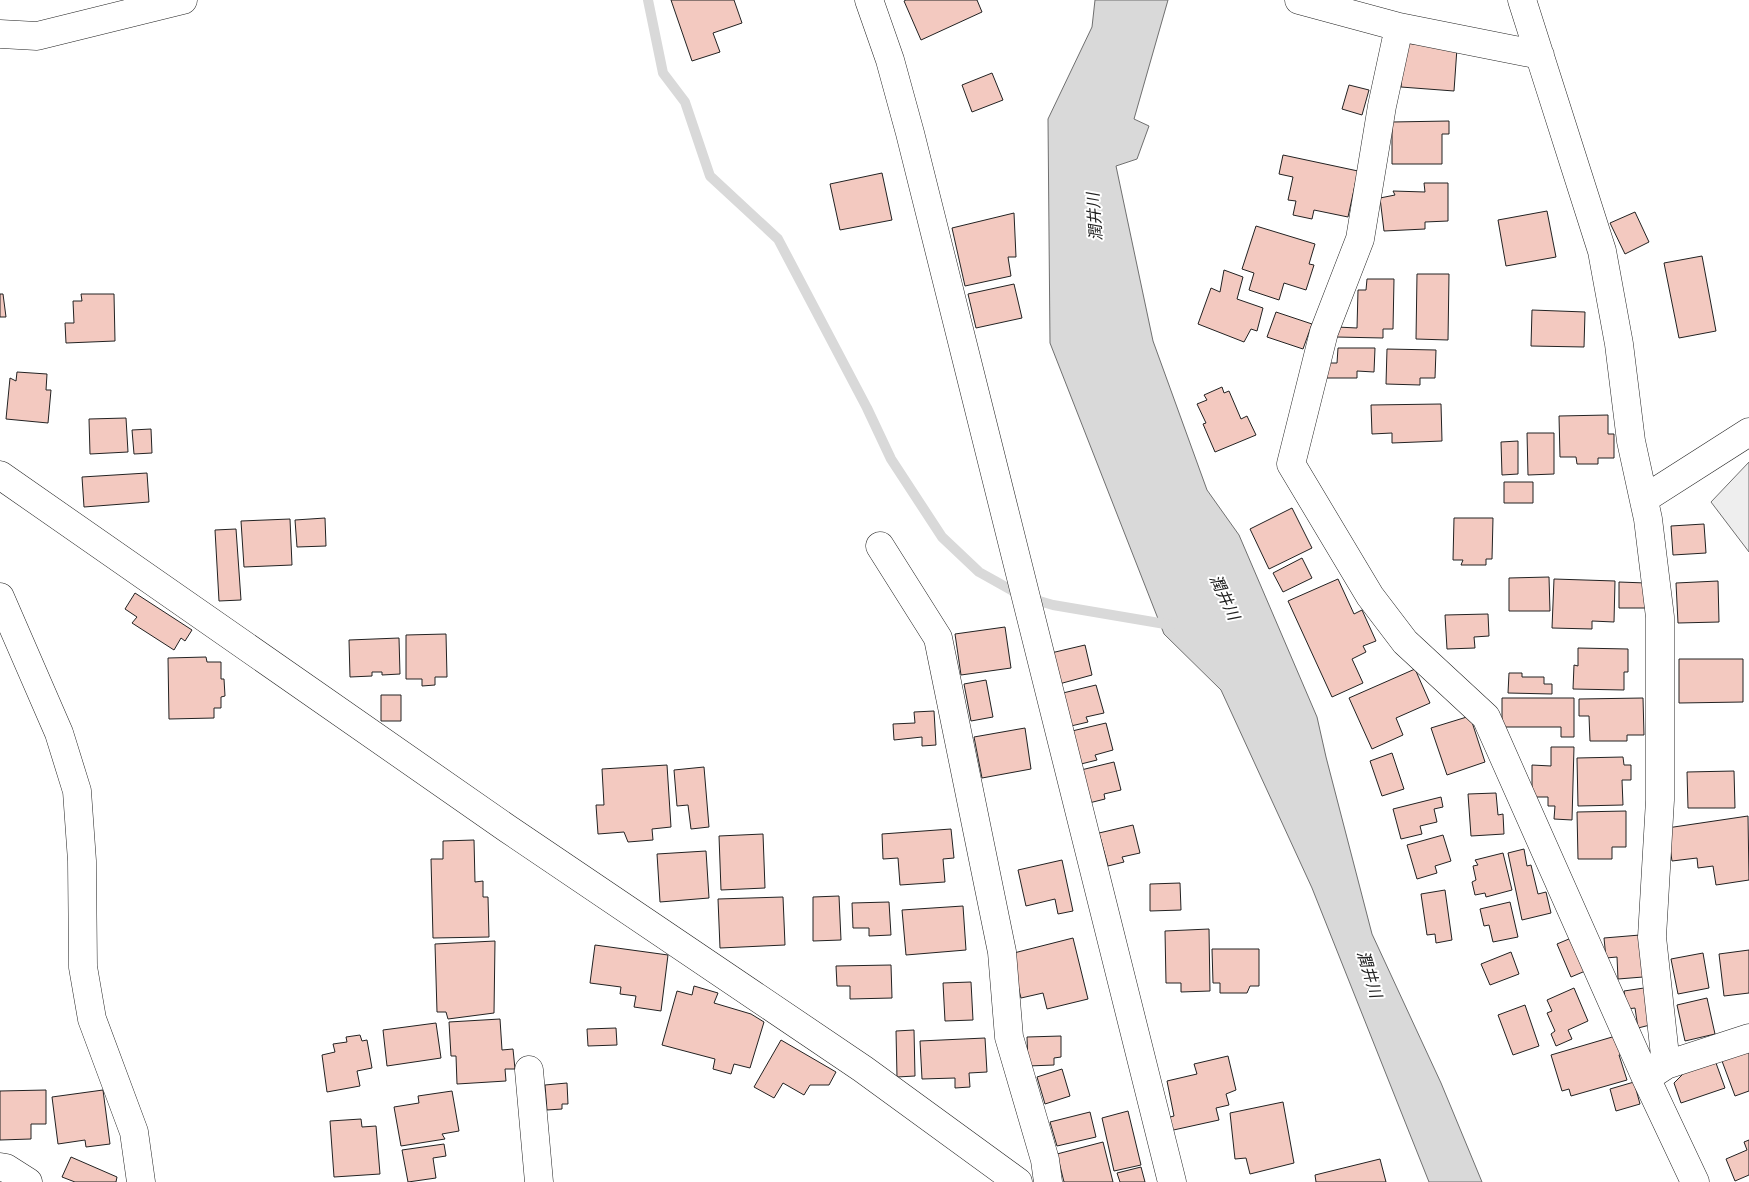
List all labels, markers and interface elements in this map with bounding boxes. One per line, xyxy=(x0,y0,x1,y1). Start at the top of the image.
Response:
water label: 潤井川 xyxy=(1084,190,1105,242)
water label: 潤井川 xyxy=(1207,572,1243,624)
water label: 潤井川 xyxy=(1354,949,1385,1001)

